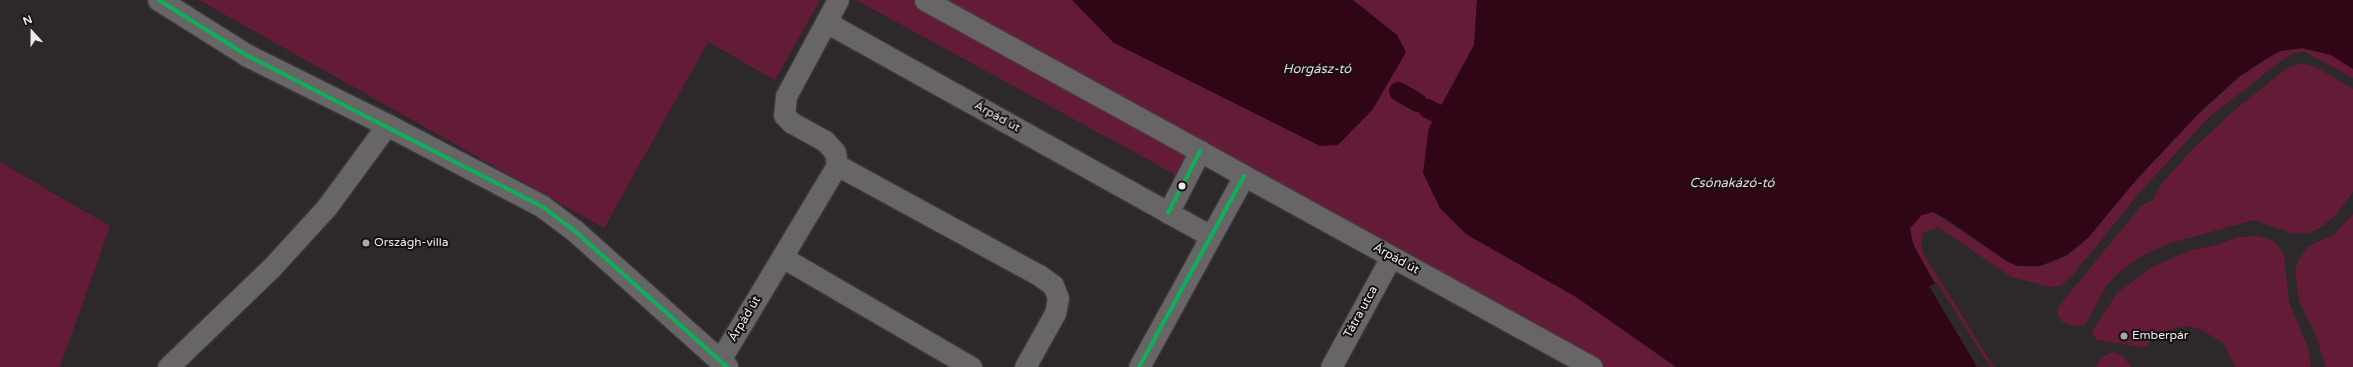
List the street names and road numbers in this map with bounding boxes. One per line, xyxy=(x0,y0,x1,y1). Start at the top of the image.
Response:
street label: Árpád út xyxy=(971,98,1023,136)
street label: Árpád út xyxy=(1370,240,1422,278)
street label: Tátra utca xyxy=(1341,284,1381,340)
street label: Árpád út xyxy=(726,294,764,344)

